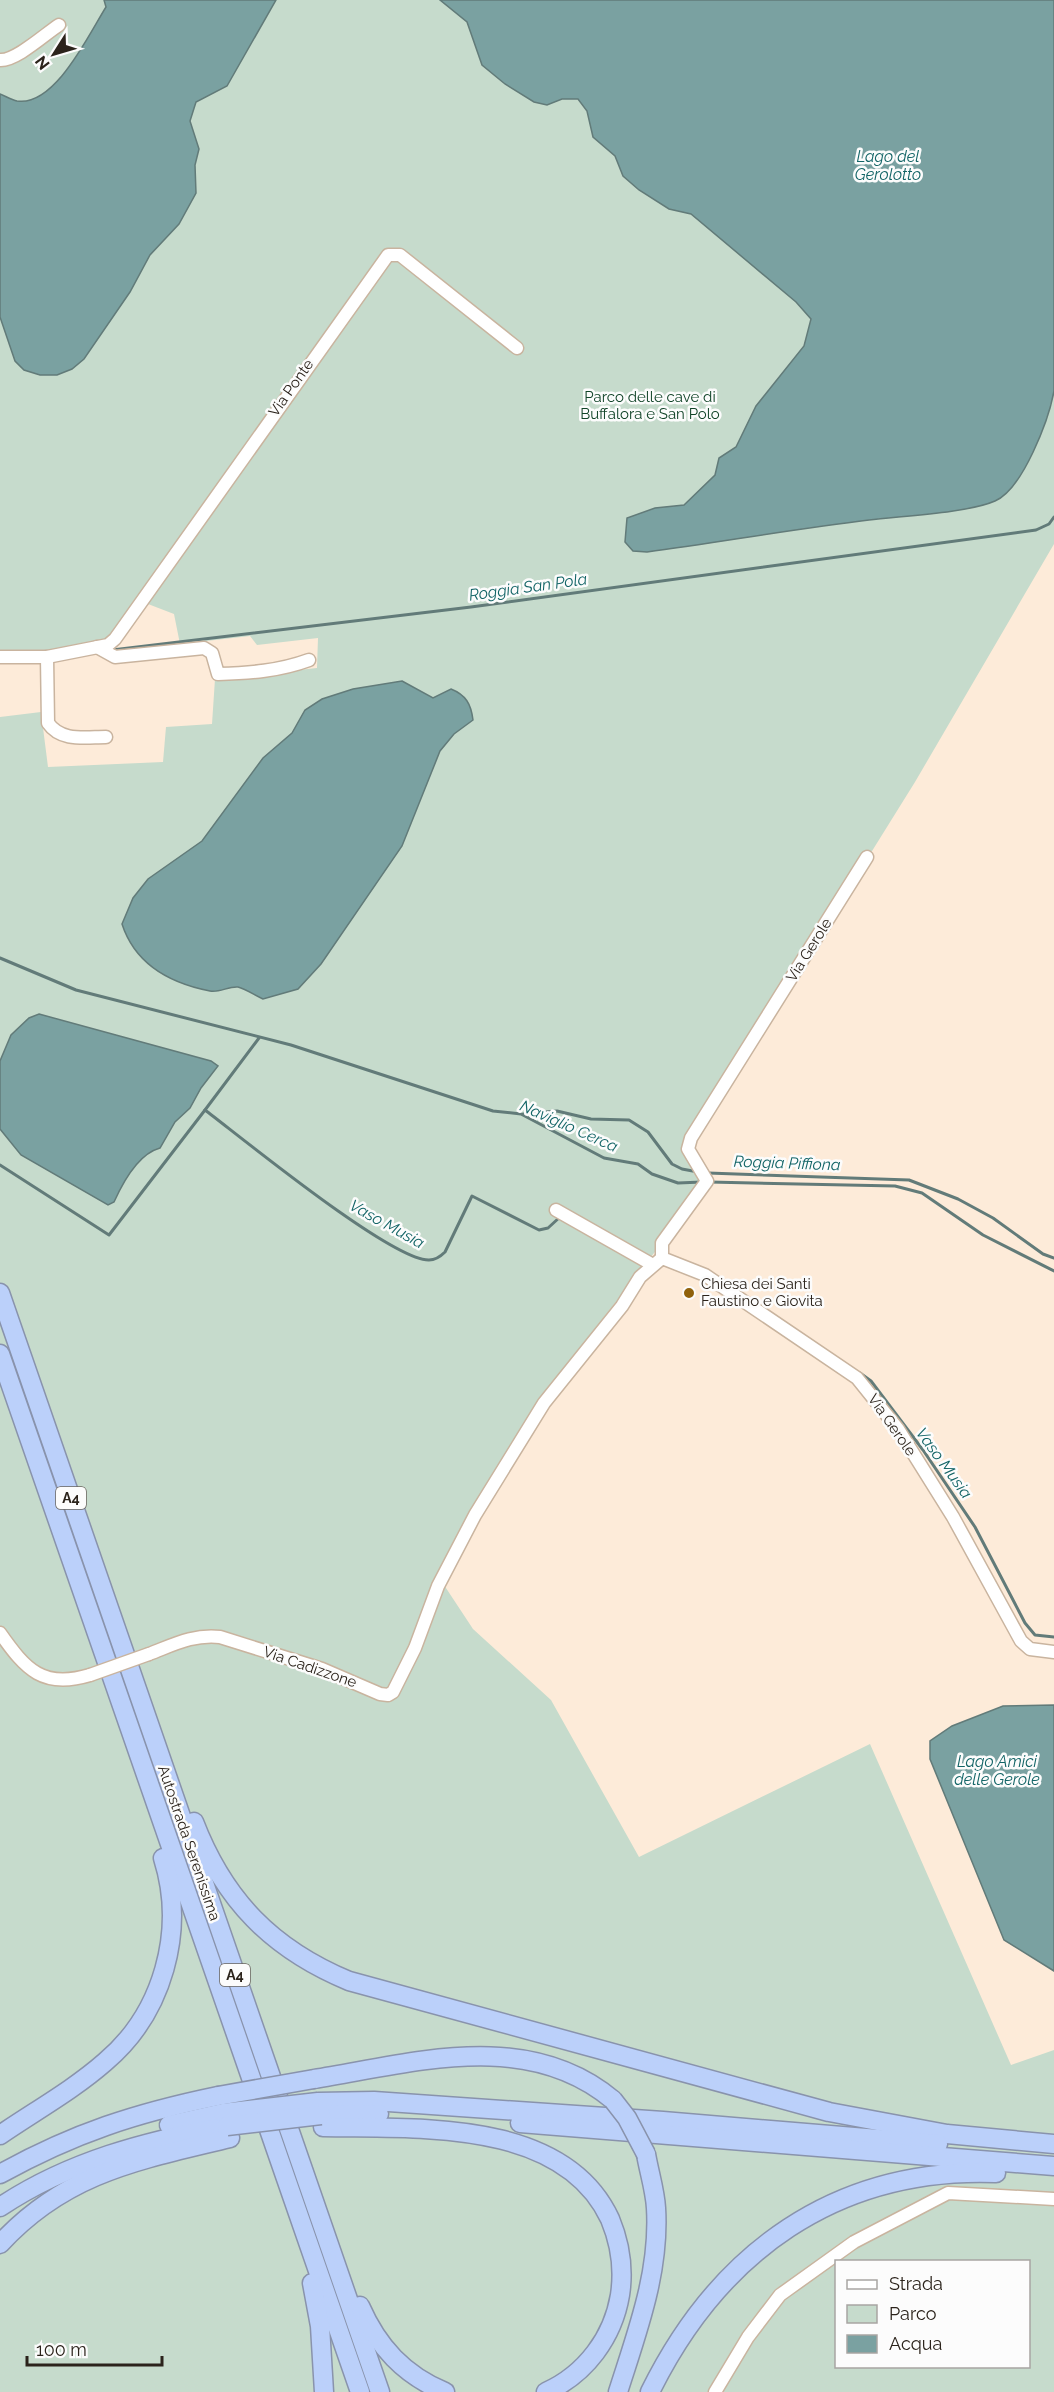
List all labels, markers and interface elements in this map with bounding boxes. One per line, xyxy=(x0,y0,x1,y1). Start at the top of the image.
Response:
north arrow xyxy=(24,24,84,84)
text: N xyxy=(31,52,54,73)
water label: Lago del Gerolotto xyxy=(855,147,921,184)
street label: Via Ponte xyxy=(265,356,317,420)
park label: Parco delle cave di Buffalora e San Polo xyxy=(580,388,720,423)
water label: Roggia San Pola xyxy=(468,569,589,605)
street label: Via Gerole xyxy=(782,915,836,985)
water label: Naviglio Cerca xyxy=(517,1096,621,1156)
water label: Roggia Piffiona xyxy=(733,1152,841,1174)
water label: Vaso Musia xyxy=(346,1196,428,1253)
place label: Chiesa dei Santi Faustino e Giovita xyxy=(701,1275,823,1310)
marker: Chiesa dei Santi Faustino e Giovita xyxy=(682,1286,696,1300)
street label: Via Gerole xyxy=(864,1390,920,1460)
water label: Vaso Musia xyxy=(912,1424,976,1502)
road number: A4 xyxy=(56,1487,86,1509)
street label: Via Cadizzone xyxy=(261,1643,359,1691)
water label: Lago Amici delle Gerole xyxy=(954,1752,1040,1789)
street label: Autostrada Serenissima xyxy=(154,1763,224,1923)
road number: A4 xyxy=(220,1964,250,1986)
legend xyxy=(835,2260,1030,2368)
text: Strada xyxy=(889,2273,943,2294)
text: Parco xyxy=(889,2303,937,2324)
scale bar xyxy=(27,2329,162,2367)
text: Acqua xyxy=(889,2333,942,2354)
text: 100 m xyxy=(36,2339,87,2360)

